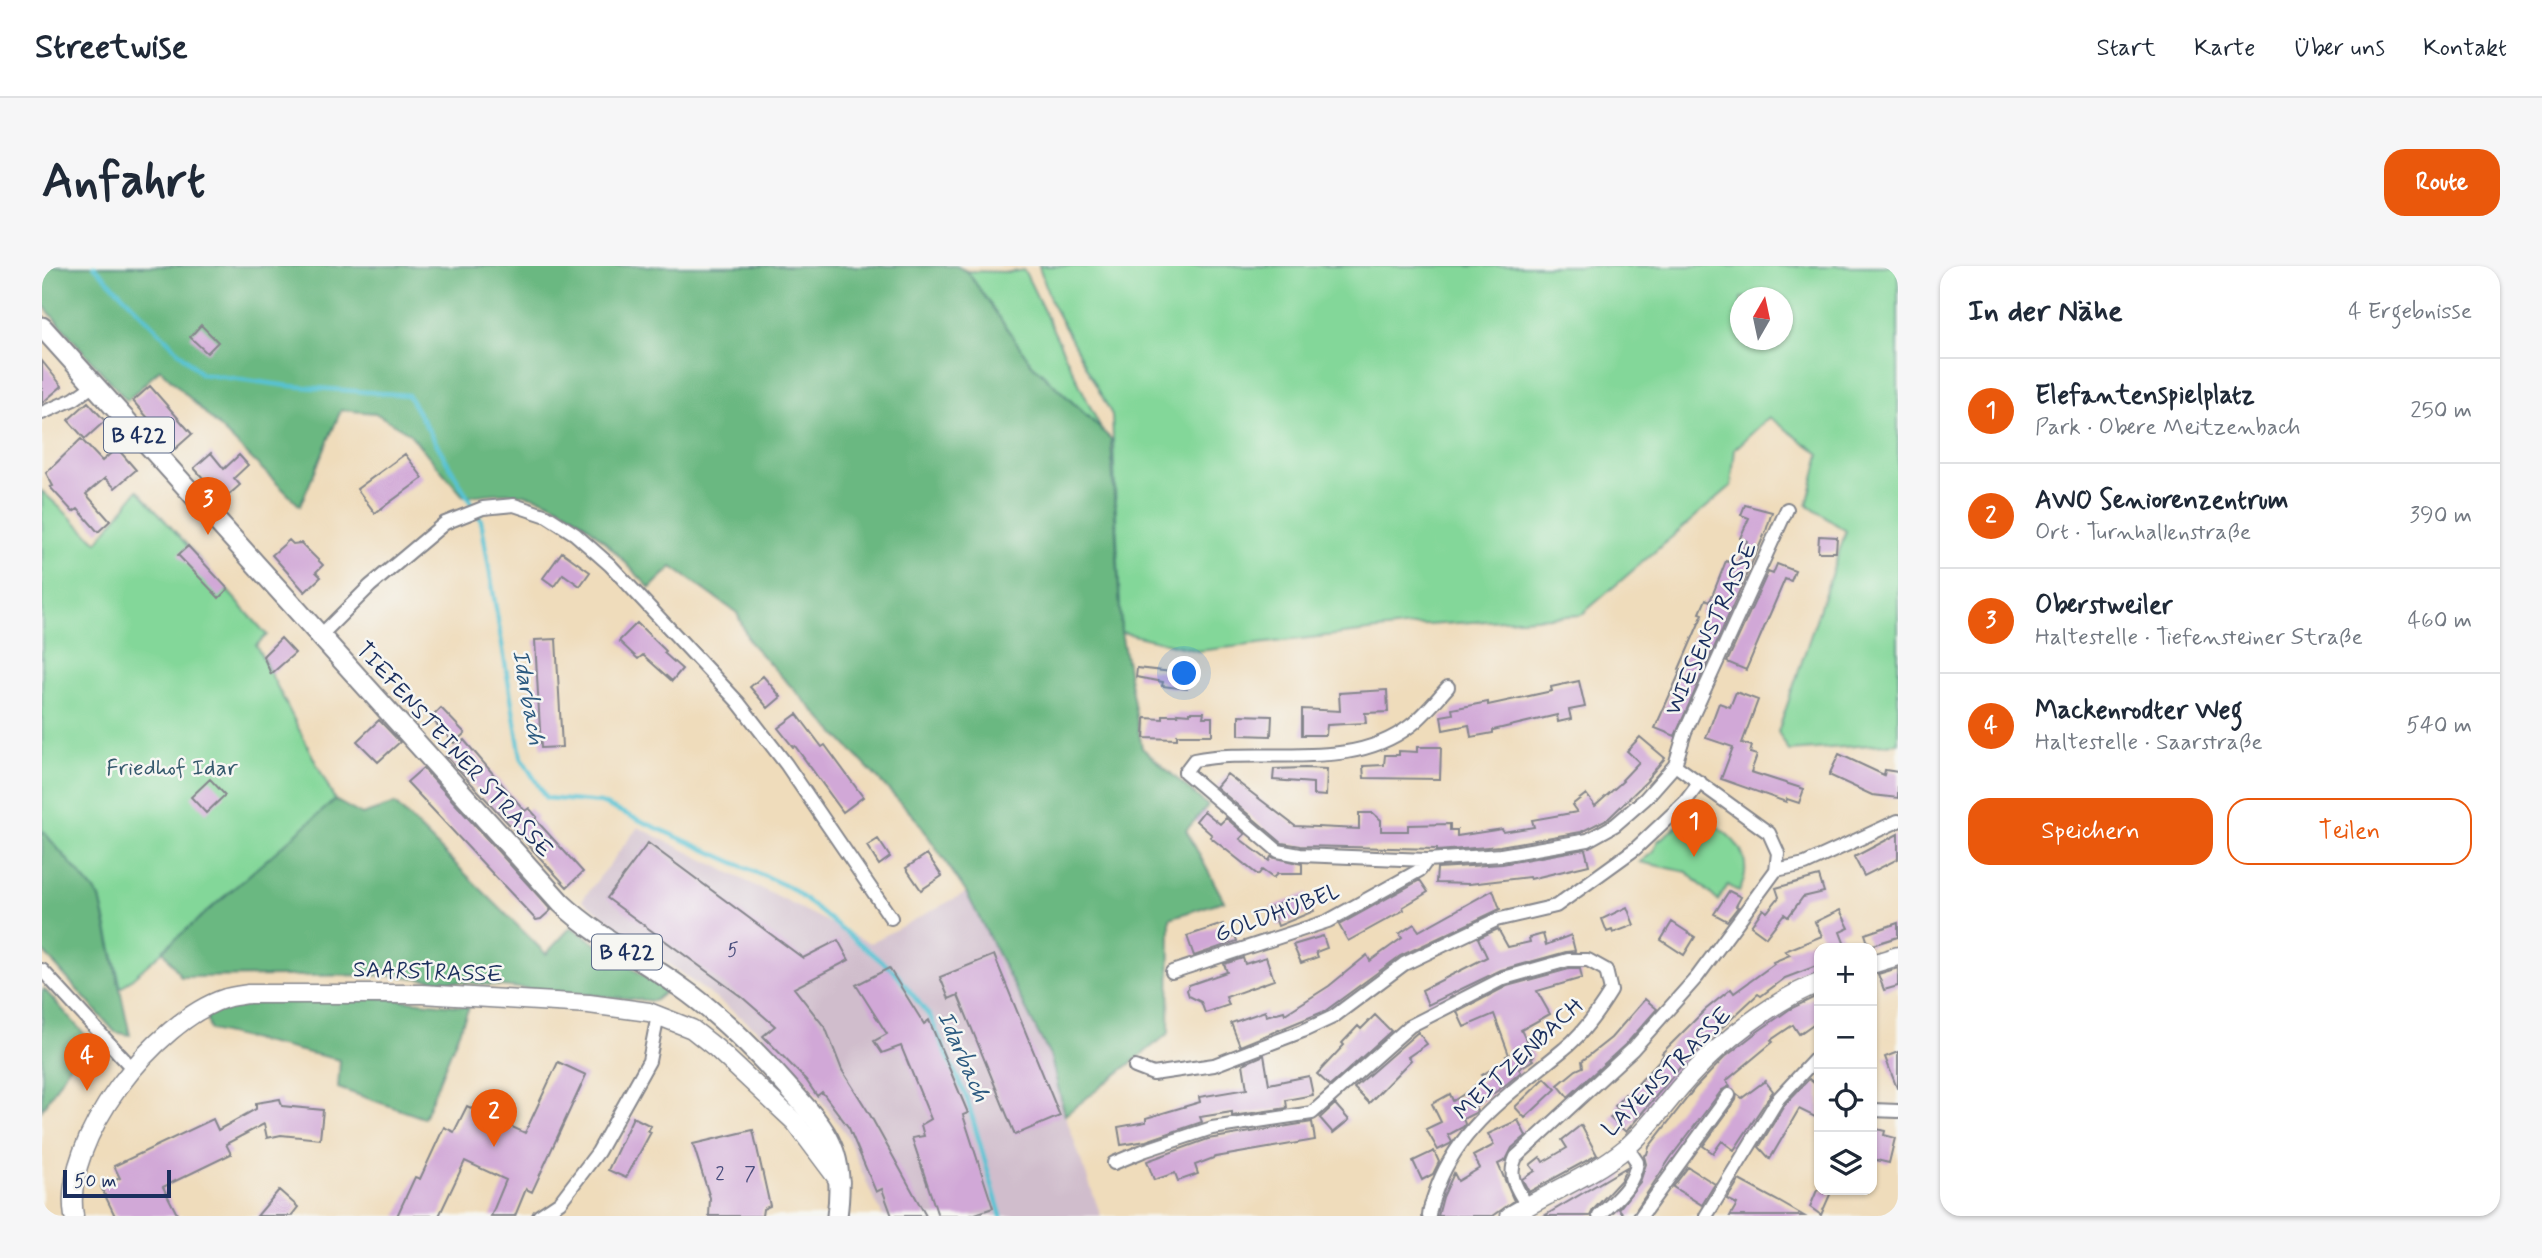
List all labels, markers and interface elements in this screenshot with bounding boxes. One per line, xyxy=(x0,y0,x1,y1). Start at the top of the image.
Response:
text: Streetwise xyxy=(35,26,188,70)
text: Start xyxy=(2096,33,2156,64)
text: Karte xyxy=(2194,33,2255,64)
text: Über uns xyxy=(2293,33,2385,64)
text: Kontakt xyxy=(2423,33,2507,64)
button: Route xyxy=(2384,149,2500,216)
text: Anfahrt xyxy=(42,150,205,215)
north arrow xyxy=(1730,287,1793,350)
text: In der Nähe xyxy=(1968,292,2123,331)
text: 4 Ergebnisse xyxy=(2348,297,2472,327)
text: Elefantenspielplatz xyxy=(2035,379,2255,413)
text: 1 xyxy=(1986,396,1996,426)
text: 250 m xyxy=(2410,396,2472,426)
text: Park · Obere Meitzenbach xyxy=(2035,413,2300,443)
road number: B 422 xyxy=(104,418,174,452)
pin: 3 xyxy=(185,477,231,535)
text: AWO Seniorenzentrum xyxy=(2035,484,2288,518)
text: 2 xyxy=(1985,501,1997,531)
text: 390 m xyxy=(2410,501,2472,531)
text: Ort · Turnhallenstraße xyxy=(2035,518,2251,548)
street label: WIESENSTRASSE xyxy=(1658,537,1765,721)
text: Oberstweiler xyxy=(2035,589,2173,623)
text: 3 xyxy=(1986,606,1996,636)
text: 460 m xyxy=(2408,606,2472,636)
text: Haltestelle · Tiefensteiner Straße xyxy=(2035,623,2363,653)
street label: TIEFENSTEINER STRASSE xyxy=(348,636,559,865)
water label: Idarbach xyxy=(504,647,551,747)
your location xyxy=(1167,656,1201,690)
text: Mackenrodter Weg xyxy=(2035,694,2243,728)
text: 4 xyxy=(1984,711,1998,741)
text: 540 m xyxy=(2406,711,2472,741)
text: Haltestelle · Saarstraße xyxy=(2035,728,2263,758)
park label: Friedhof Idar xyxy=(106,754,238,784)
button: Speichern xyxy=(1968,798,2213,865)
button: Teilen xyxy=(2227,798,2472,865)
pin: 1 xyxy=(1671,799,1717,857)
street label: GOLDHÜBEL xyxy=(1211,877,1344,950)
road number: B 422 xyxy=(592,934,662,970)
house number: 5 xyxy=(727,938,739,963)
map controls xyxy=(1814,943,1877,1195)
button: + xyxy=(1814,943,1877,1006)
street label: SAARSTRASSE xyxy=(352,955,504,991)
street label: MEITZENBACH xyxy=(1448,992,1591,1127)
street label: LAYENSTRASSE xyxy=(1596,1001,1739,1144)
water label: Idarbach xyxy=(929,1006,996,1107)
button: − xyxy=(1814,1006,1877,1069)
pin: 4 xyxy=(64,1033,110,1091)
button: locate xyxy=(1814,1069,1877,1132)
pin: 2 xyxy=(471,1089,517,1147)
button: layers xyxy=(1814,1132,1877,1195)
house number: 2 xyxy=(715,1162,725,1187)
house number: 7 xyxy=(744,1162,756,1187)
scale bar xyxy=(63,1167,172,1199)
text: 50 m xyxy=(74,1169,117,1194)

